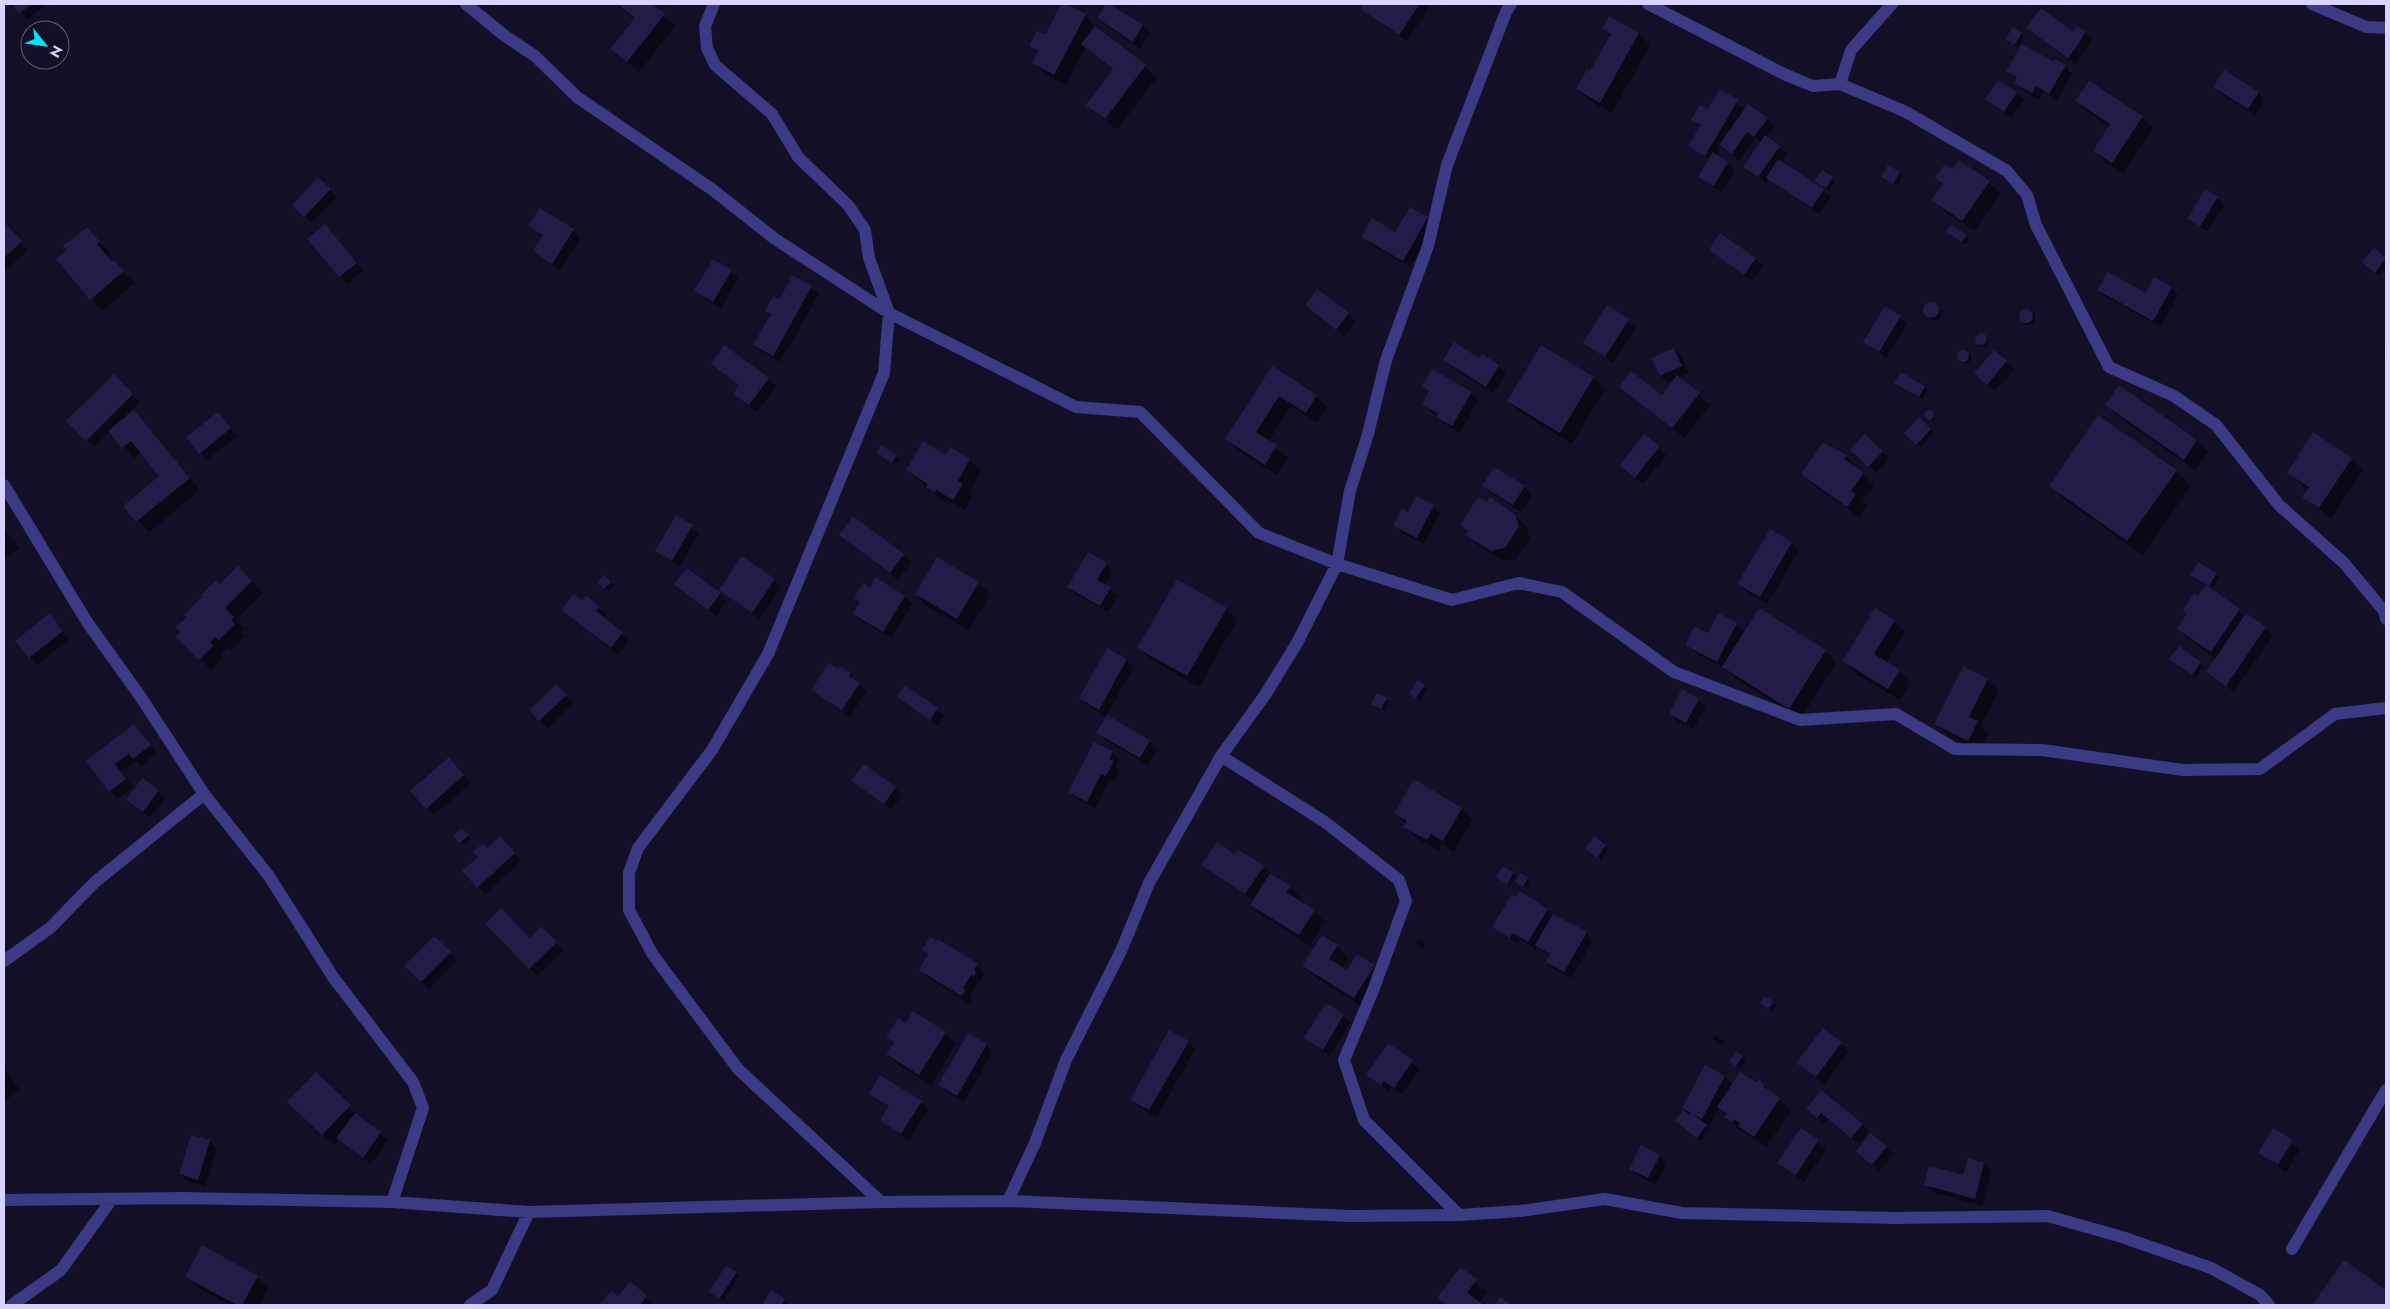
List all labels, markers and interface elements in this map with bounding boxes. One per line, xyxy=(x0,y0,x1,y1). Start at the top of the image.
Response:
north arrow xyxy=(20,20,70,70)
text: N xyxy=(45,42,68,61)

